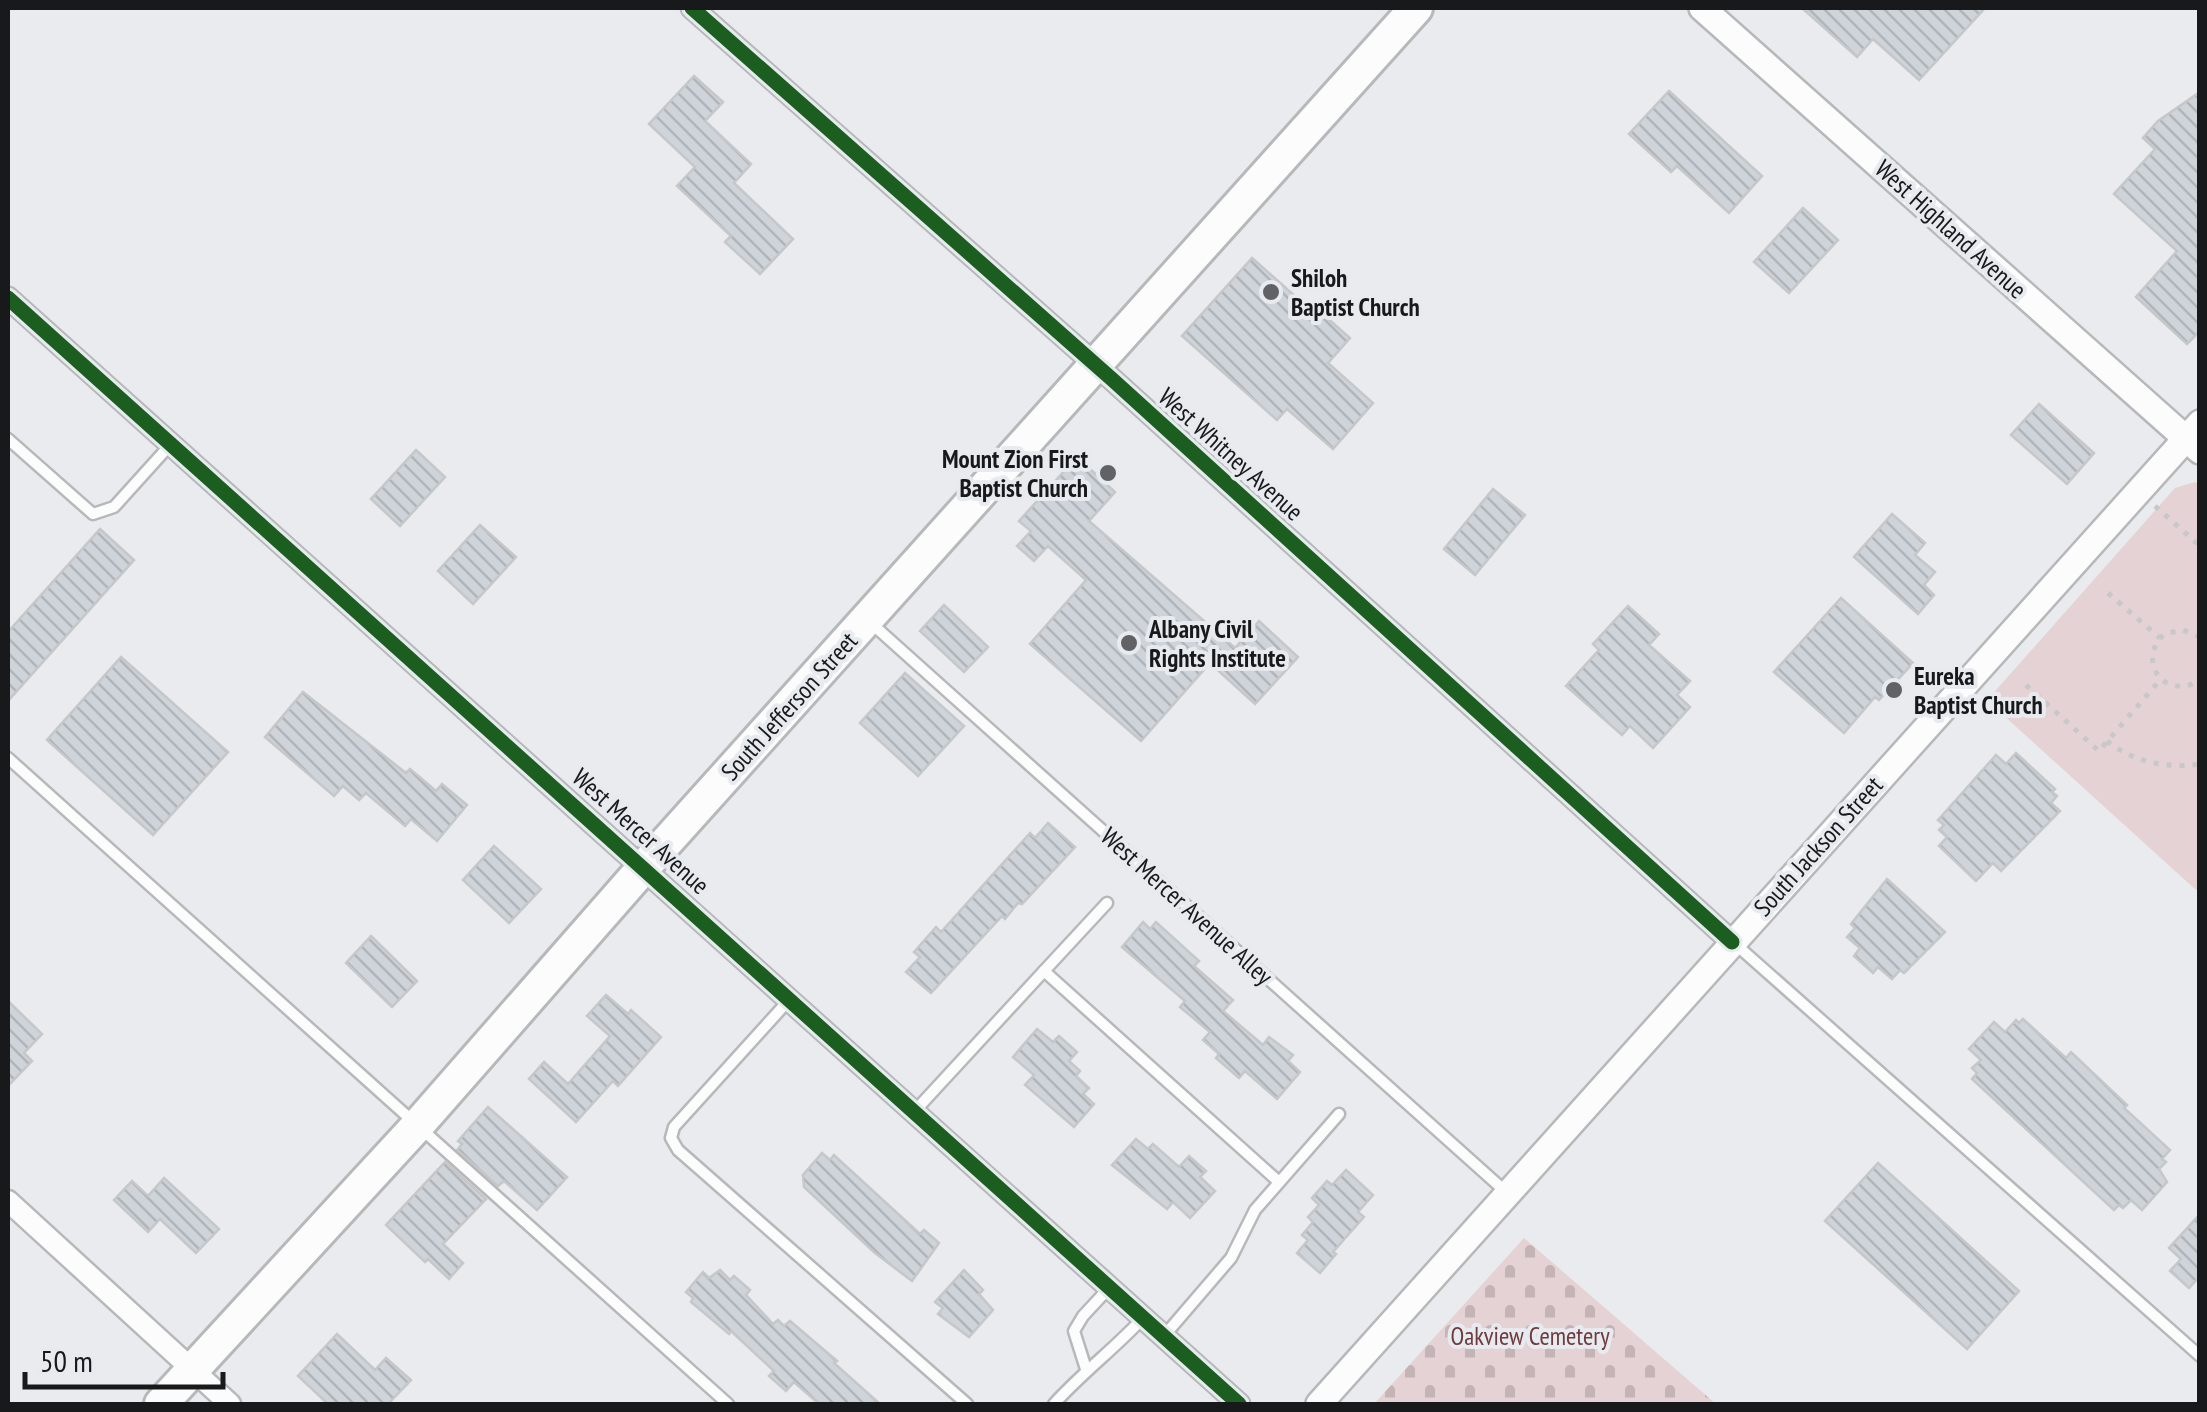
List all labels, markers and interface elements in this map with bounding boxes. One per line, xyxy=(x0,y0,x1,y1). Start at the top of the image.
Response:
street label: West Highland Avenue xyxy=(1869,153,2033,305)
place label: Shiloh Baptist Church xyxy=(1291,262,1420,323)
marker: Shiloh Baptist Church xyxy=(1260,281,1282,303)
street label: West Whitney Avenue xyxy=(1152,381,1310,527)
place label: Mount Zion First Baptist Church xyxy=(942,443,1089,504)
marker: Mount Zion First Baptist Church xyxy=(1097,462,1119,484)
place label: Albany Civil Rights Institute xyxy=(1148,613,1286,674)
street label: South Jefferson Street xyxy=(714,625,864,787)
marker: Albany Civil Rights Institute xyxy=(1118,632,1140,654)
place label: Eureka Baptist Church xyxy=(1914,660,2043,721)
marker: Eureka Baptist Church xyxy=(1883,679,1905,701)
street label: West Mercer Avenue xyxy=(566,761,716,901)
street label: South Jackson Street xyxy=(1747,769,1889,923)
street label: West Mercer Avenue Alley xyxy=(1094,820,1280,992)
park label: Oakview Cemetery xyxy=(1450,1320,1610,1352)
scale bar xyxy=(25,1327,222,1389)
text: 50 m xyxy=(40,1341,93,1380)

